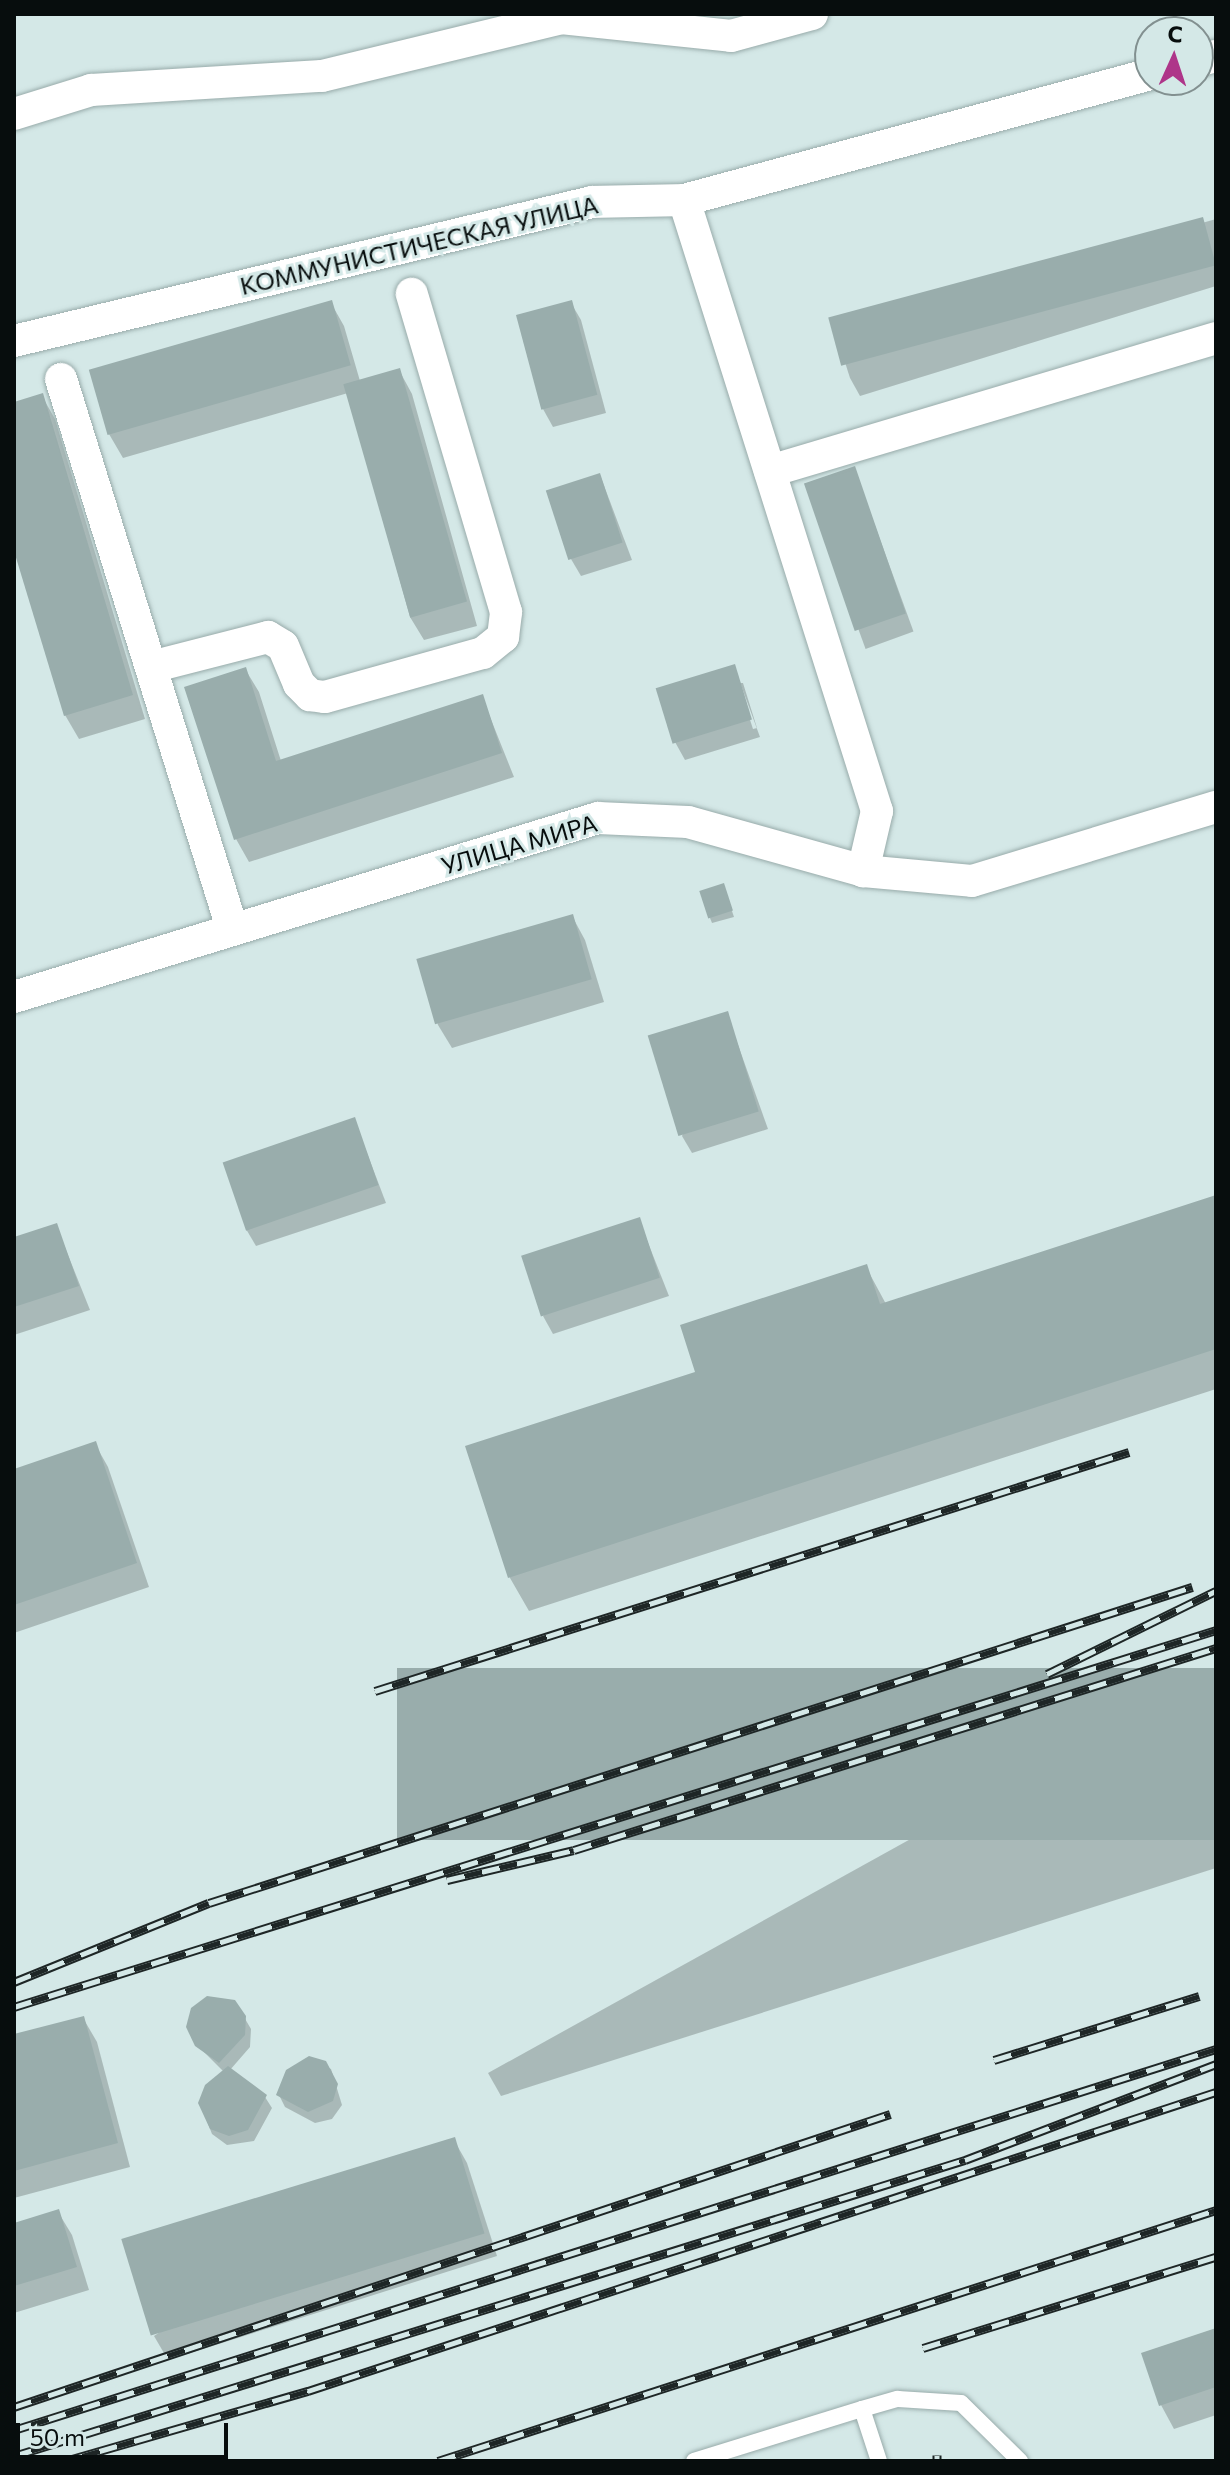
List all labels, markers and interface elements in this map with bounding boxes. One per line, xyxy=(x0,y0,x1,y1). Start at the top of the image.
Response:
north arrow xyxy=(1134,16,1214,96)
text: С xyxy=(1167,20,1183,47)
street label: КОММУНИСТИЧЕСКАЯ УЛИЦА xyxy=(237,190,601,300)
street label: УЛИЦА МИРА xyxy=(438,808,600,880)
scale bar xyxy=(20,2407,232,2457)
text: 50 m xyxy=(30,2422,85,2451)

